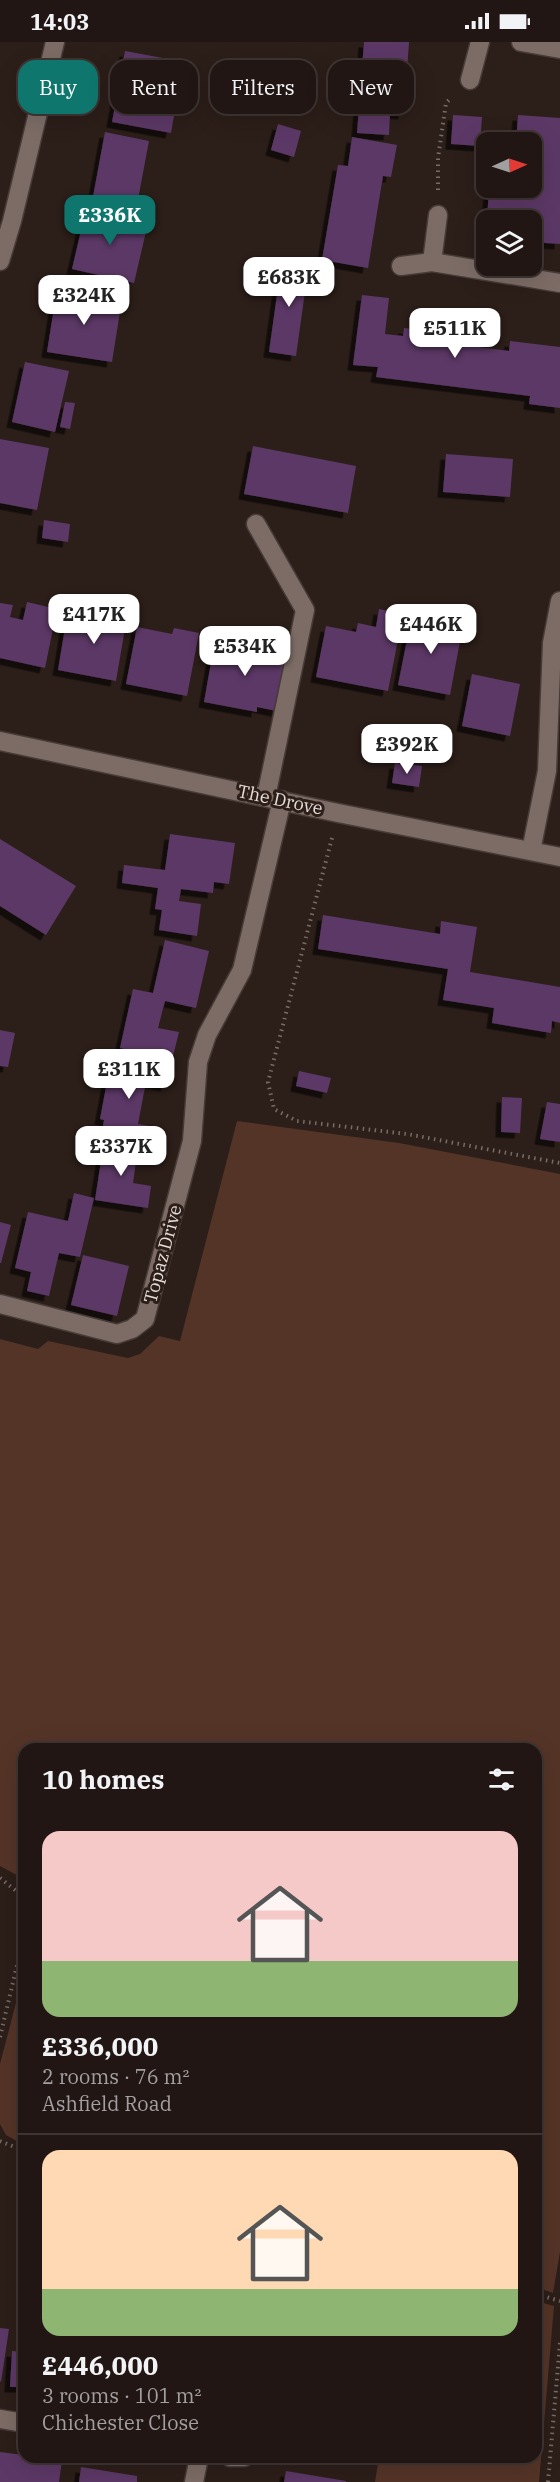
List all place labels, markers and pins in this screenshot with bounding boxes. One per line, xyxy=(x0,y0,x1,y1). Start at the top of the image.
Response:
pin: £336K xyxy=(68,195,152,246)
pin: £683K xyxy=(247,257,331,308)
pin: £324K xyxy=(42,275,126,326)
pin: £511K xyxy=(413,308,497,359)
pin: £417K xyxy=(52,594,136,645)
pin: £446K xyxy=(389,604,473,655)
pin: £534K xyxy=(203,626,287,677)
pin: £392K xyxy=(365,724,449,775)
pin: £311K xyxy=(87,1049,171,1100)
pin: £337K xyxy=(79,1126,163,1177)

